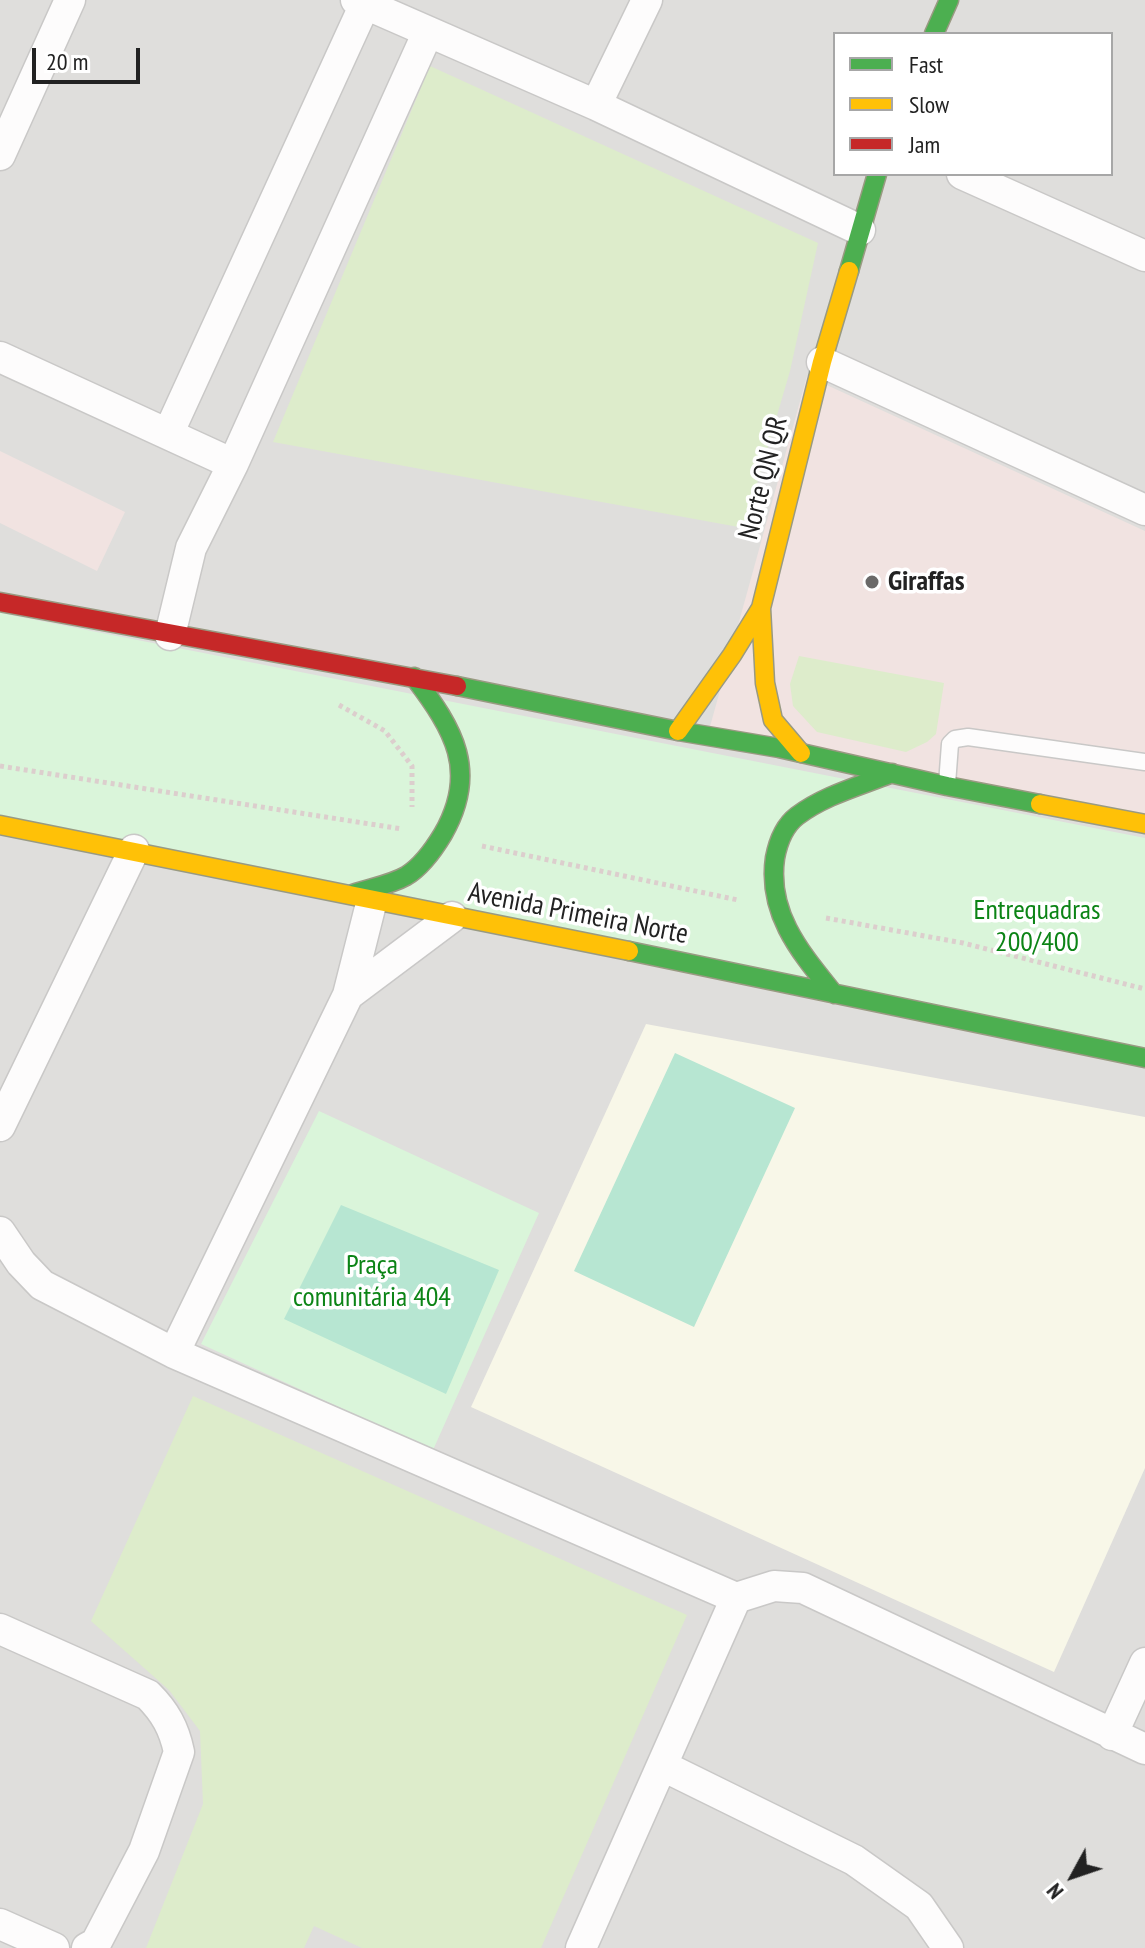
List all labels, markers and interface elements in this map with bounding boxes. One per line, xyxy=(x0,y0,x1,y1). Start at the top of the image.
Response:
scale bar xyxy=(36,32,144,82)
legend xyxy=(833,32,1113,176)
text: 20 m xyxy=(46,46,88,77)
text: Fast xyxy=(909,49,943,80)
text: Slow xyxy=(909,89,949,120)
text: Jam xyxy=(909,129,940,160)
street label: Norte QN QR xyxy=(732,413,796,543)
place label: Giraffas xyxy=(888,565,964,599)
marker: Giraffas xyxy=(863,573,881,591)
street label: Avenida Primeira Norte xyxy=(465,876,691,952)
park label: Entrequadras 200/400 xyxy=(974,894,1100,960)
park label: Praça comunitária 404 xyxy=(293,1249,451,1315)
north arrow xyxy=(1033,1836,1113,1916)
text: N xyxy=(1040,1878,1069,1905)

